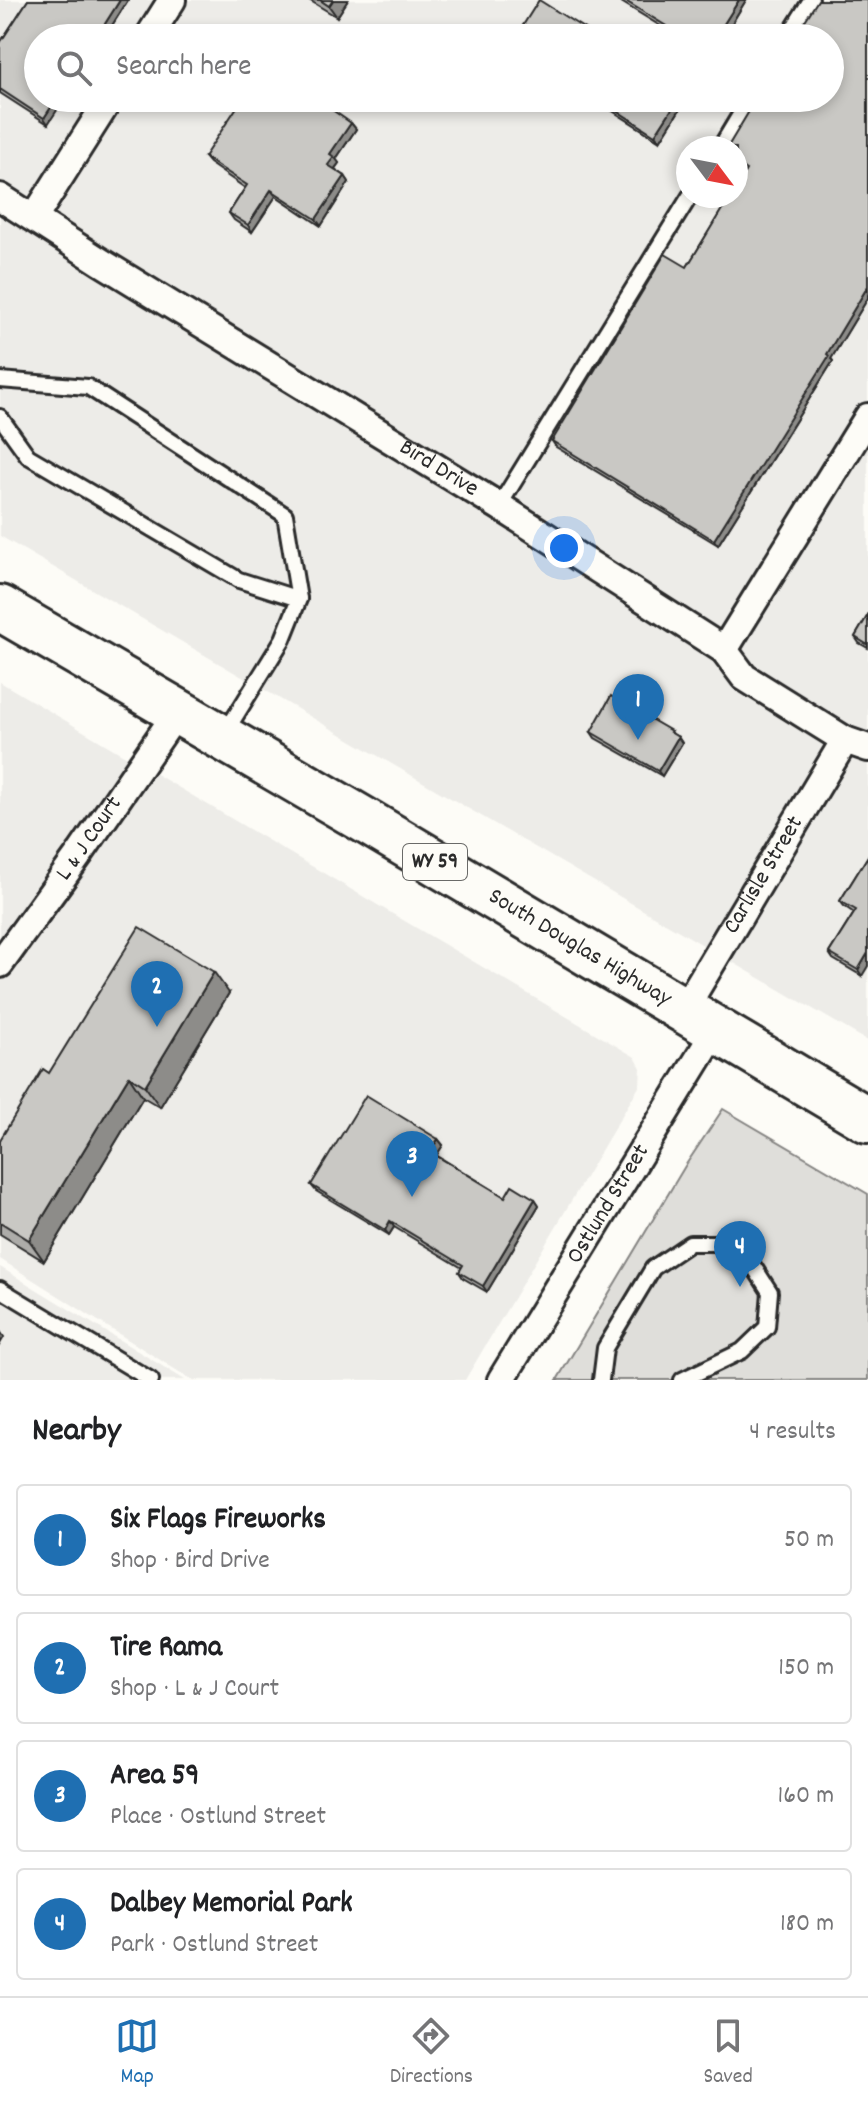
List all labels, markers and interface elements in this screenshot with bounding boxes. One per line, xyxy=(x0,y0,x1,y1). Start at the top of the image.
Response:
search box xyxy=(24,24,844,112)
icon: search xyxy=(52,46,96,90)
text: Search here xyxy=(116,47,252,90)
north arrow xyxy=(676,136,748,208)
street label: Bird Drive xyxy=(392,431,485,506)
your location xyxy=(544,528,584,568)
pin: 1 xyxy=(612,674,664,740)
street label: L & J Court xyxy=(48,790,131,888)
street label: Carlisle Street xyxy=(716,810,813,941)
road number: WY 59 xyxy=(403,844,467,880)
street label: South Douglas Highway xyxy=(481,880,679,1017)
pin: 2 xyxy=(131,961,183,1027)
pin: 3 xyxy=(386,1131,438,1197)
street label: Ostlund Street xyxy=(559,1138,659,1271)
pin: 4 xyxy=(714,1221,766,1287)
text: Nearby xyxy=(32,1408,121,1457)
text: 4 results xyxy=(749,1414,836,1451)
text: Six Flags Fireworks xyxy=(110,1500,326,1543)
text: 1 xyxy=(57,1522,63,1559)
text: 50 m xyxy=(784,1522,834,1559)
text: Shop · Bird Drive xyxy=(110,1543,270,1580)
text: Tire Rama xyxy=(110,1628,222,1671)
text: 2 xyxy=(54,1650,66,1687)
text: 150 m xyxy=(778,1650,834,1687)
text: Shop · L & J Court xyxy=(110,1671,279,1708)
text: Area 59 xyxy=(110,1756,199,1799)
text: 3 xyxy=(54,1778,66,1815)
text: 160 m xyxy=(778,1778,834,1815)
text: Place · Ostlund Street xyxy=(110,1799,326,1836)
text: Dalbey Memorial Park xyxy=(110,1884,352,1927)
text: 4 xyxy=(55,1906,65,1943)
text: 180 m xyxy=(780,1906,834,1943)
text: Park · Ostlund Street xyxy=(110,1927,318,1964)
tab: Map xyxy=(115,2014,159,2093)
tab: Directions xyxy=(390,2014,473,2093)
tab: Saved xyxy=(704,2014,753,2093)

